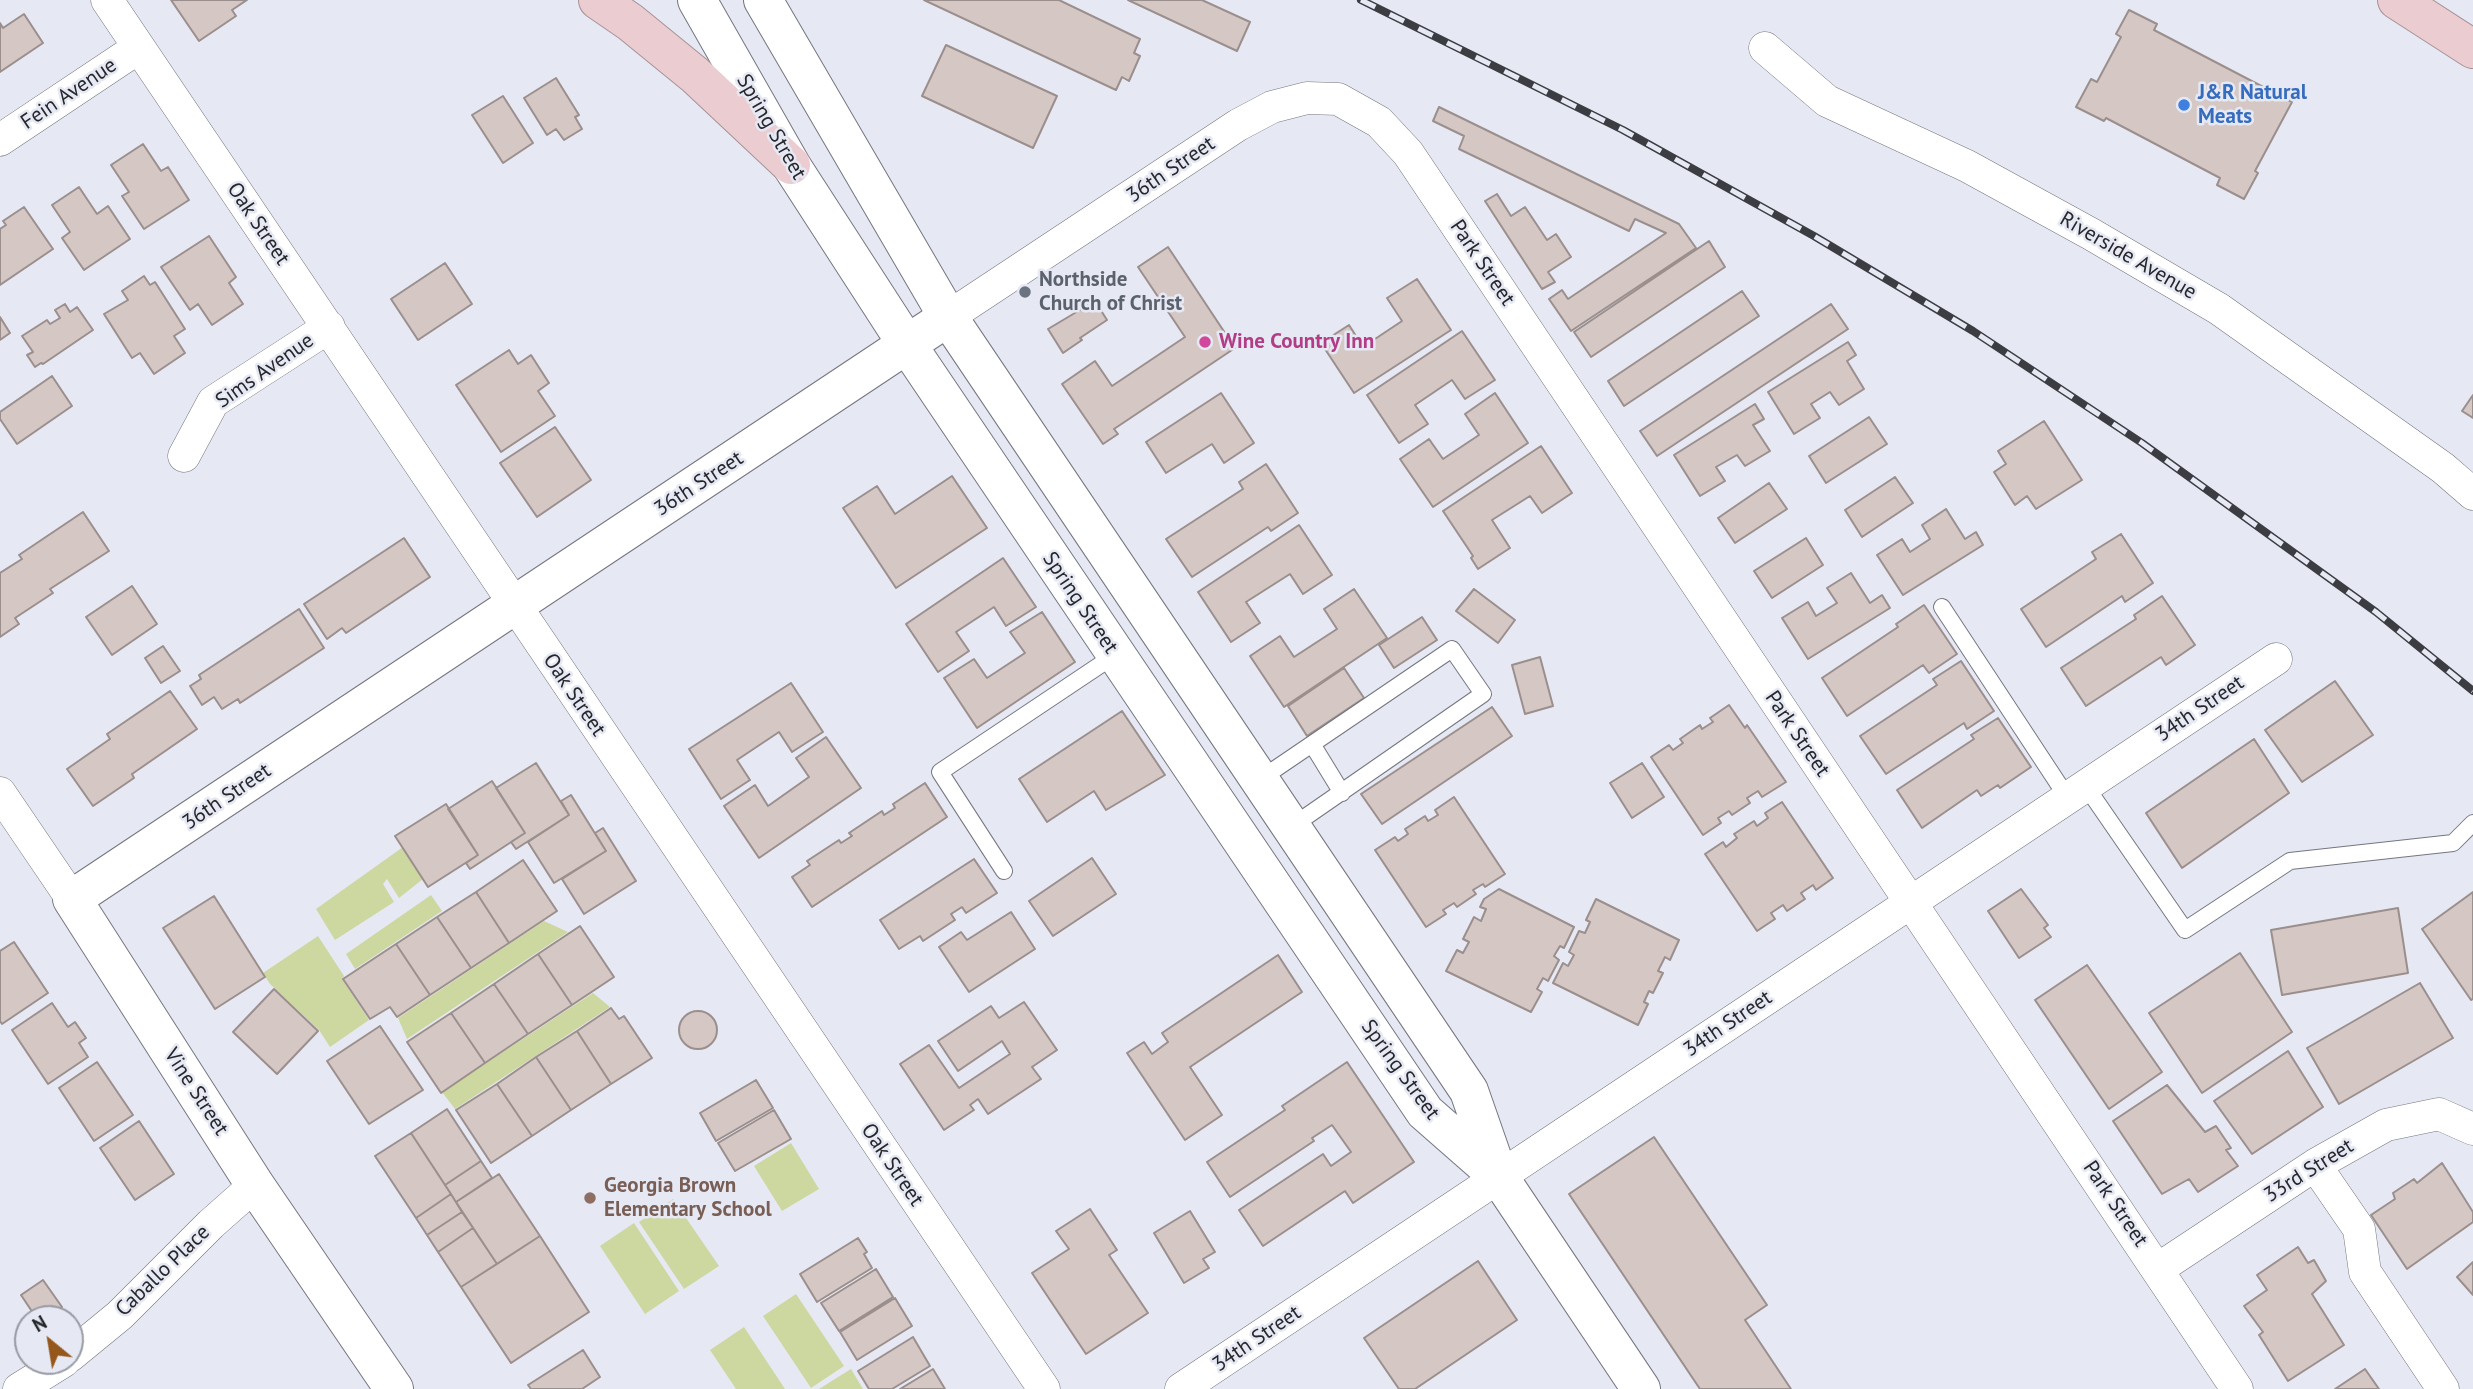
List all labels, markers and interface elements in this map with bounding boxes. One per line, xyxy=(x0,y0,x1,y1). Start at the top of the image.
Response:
street label: Fein Avenue xyxy=(16,53,122,135)
street label: Spring Street xyxy=(731,70,811,184)
place label: J&R Natural Meats xyxy=(2198,80,2307,130)
marker: J&R Natural Meats xyxy=(2176,97,2192,113)
street label: 36th Street xyxy=(1122,131,1220,209)
street label: Oak Street xyxy=(221,178,295,270)
street label: Riverside Avenue xyxy=(2055,207,2201,305)
street label: Park Street xyxy=(1444,215,1520,311)
place label: Northside Church of Christ xyxy=(1039,267,1182,317)
marker: Northside Church of Christ xyxy=(1017,284,1033,300)
street label: Sims Avenue xyxy=(211,328,319,414)
place label: Wine Country Inn xyxy=(1219,329,1374,355)
marker: Wine Country Inn xyxy=(1197,334,1213,350)
street label: 36th Street xyxy=(650,446,748,522)
street label: Spring Street xyxy=(1037,547,1123,659)
street label: Oak Street xyxy=(537,649,611,741)
street label: 34th Street xyxy=(2151,670,2249,748)
street label: Park Street xyxy=(1759,686,1835,782)
street label: 36th Street xyxy=(178,758,276,836)
street label: 34th Street xyxy=(1679,985,1777,1063)
street label: Spring Street xyxy=(1355,1015,1445,1125)
street label: Vine Street xyxy=(158,1044,234,1140)
street label: Oak Street xyxy=(855,1119,929,1211)
street label: 33rd Street xyxy=(2260,1134,2358,1208)
street label: Park Street xyxy=(2077,1156,2153,1252)
place label: Georgia Brown Elementary School xyxy=(604,1173,772,1223)
marker: Georgia Brown Elementary School xyxy=(582,1190,598,1206)
street label: Caballo Place xyxy=(111,1220,215,1322)
street label: 34th Street xyxy=(1208,1300,1306,1378)
north arrow xyxy=(14,1305,84,1375)
text: N xyxy=(28,1310,51,1337)

